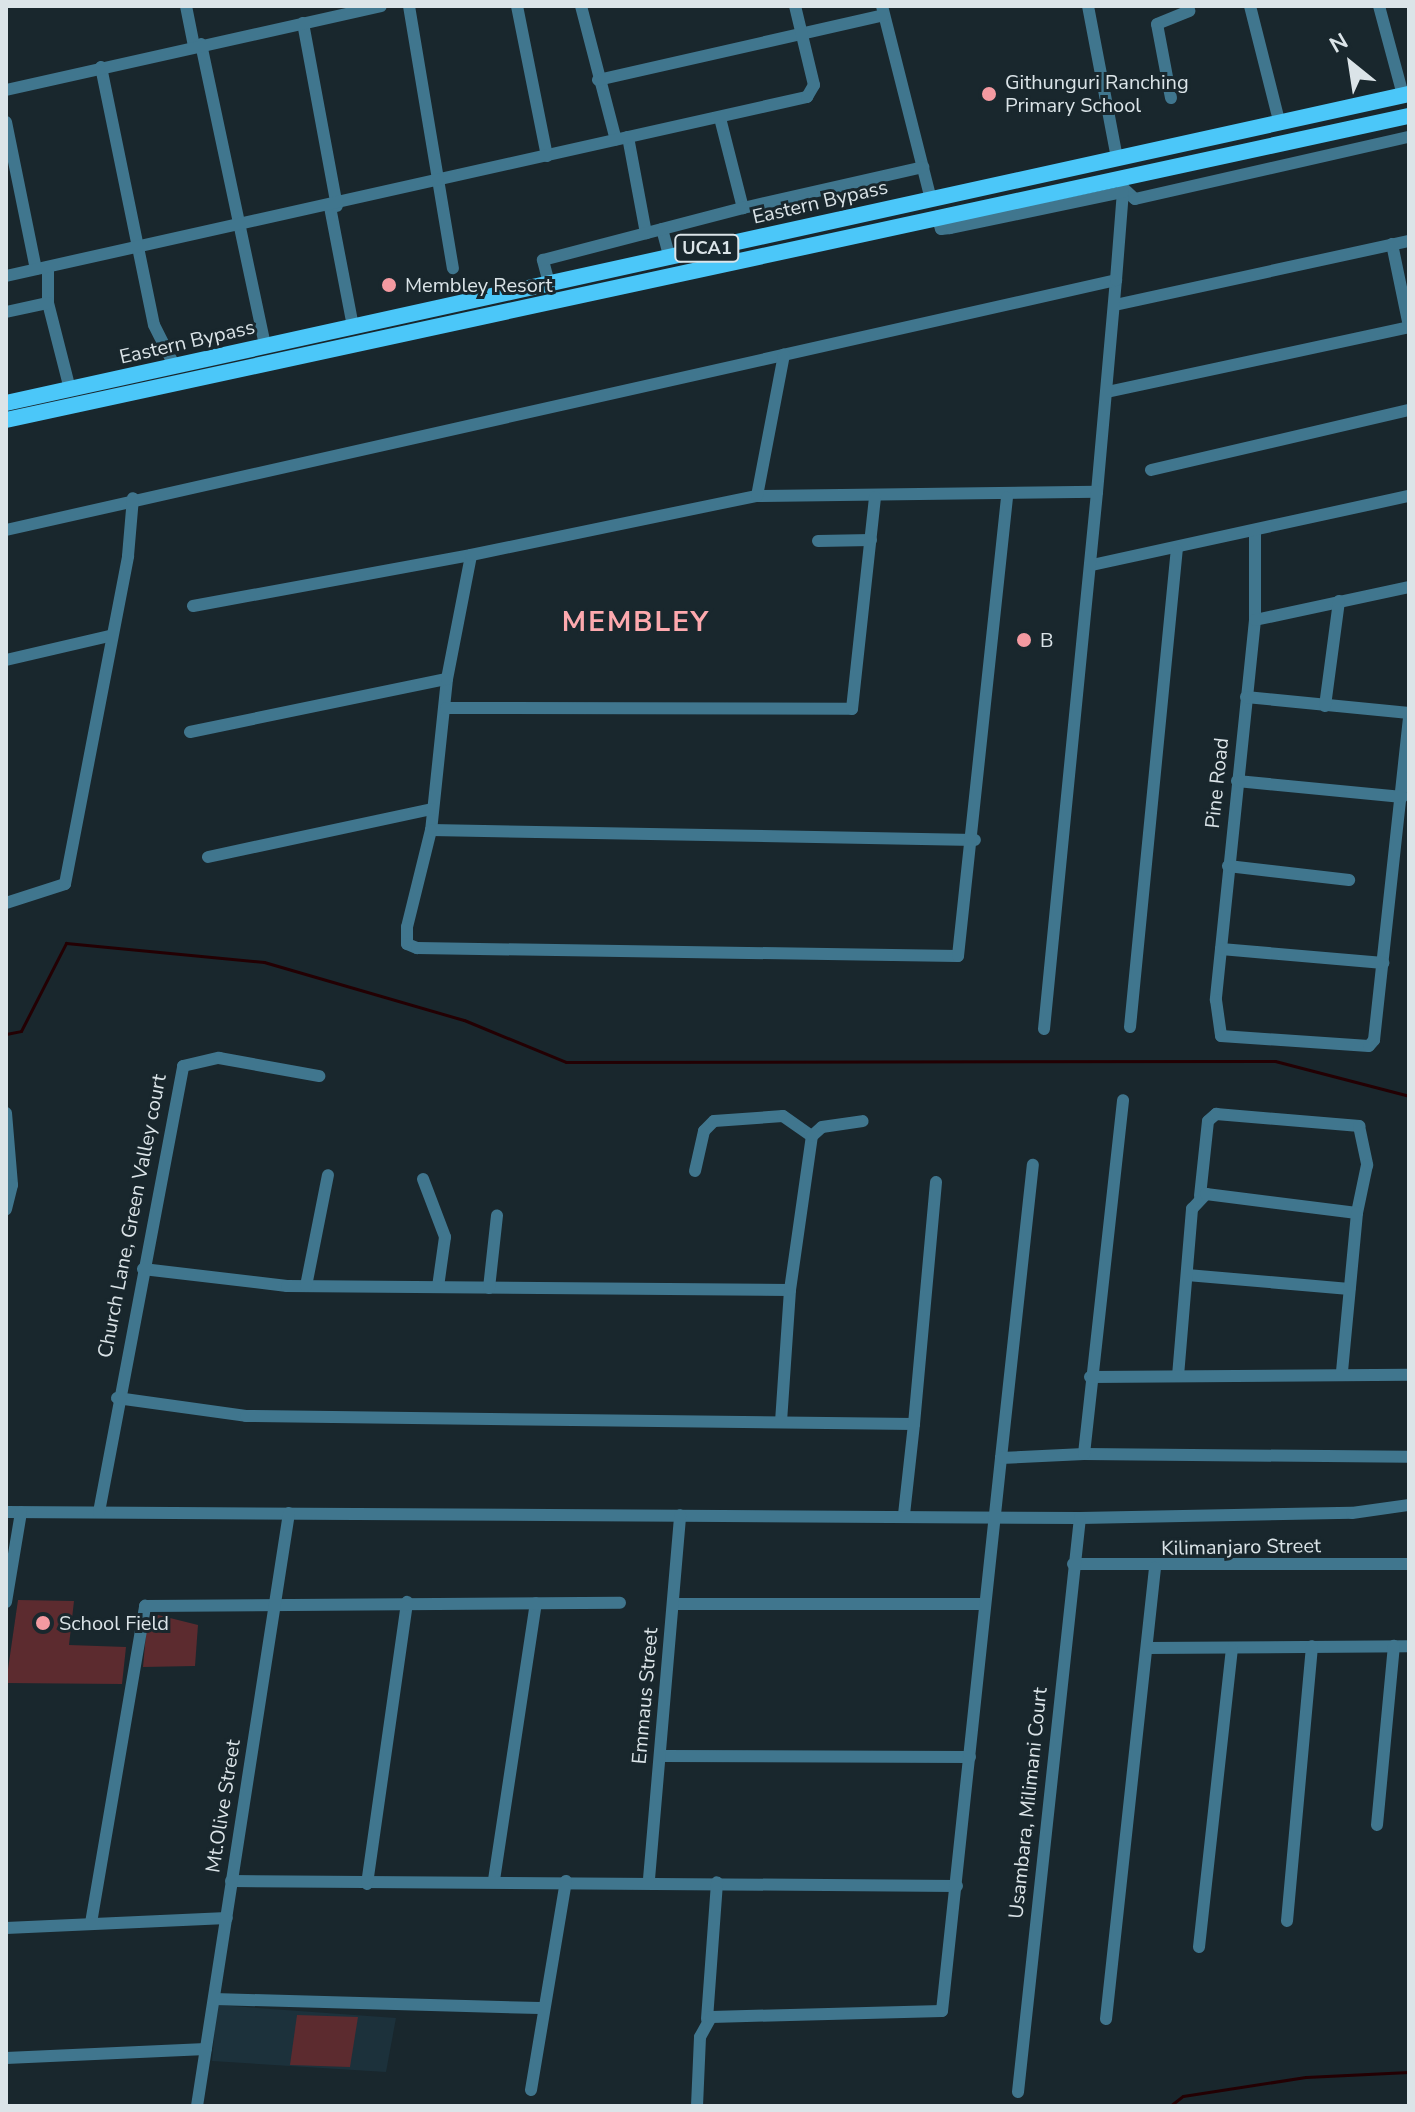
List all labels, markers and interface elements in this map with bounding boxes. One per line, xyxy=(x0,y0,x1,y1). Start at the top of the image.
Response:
north arrow xyxy=(1311,24,1391,104)
text: N xyxy=(1324,26,1354,60)
place label: Githunguri Ranching Primary School xyxy=(1005,70,1189,117)
marker: Githunguri Ranching Primary School xyxy=(980,85,998,103)
street label: Eastern Bypass xyxy=(750,175,890,229)
road number: UCA1 xyxy=(673,234,741,262)
place label: Membley Resort xyxy=(405,273,552,297)
marker: Membley Resort xyxy=(380,276,398,294)
street label: Eastern Bypass xyxy=(117,315,257,369)
district label: MEMBLEY xyxy=(562,605,710,639)
place label: B xyxy=(1040,628,1054,652)
marker: B xyxy=(1015,631,1033,649)
street label: Pine Road xyxy=(1200,737,1234,829)
street label: Church Lane, Green Valley court xyxy=(93,1072,171,1360)
street label: Kilimanjaro Street xyxy=(1161,1534,1321,1560)
place label: School Field xyxy=(59,1611,169,1635)
marker: School Field xyxy=(34,1614,52,1632)
street label: Emmaus Street xyxy=(627,1627,663,1765)
street label: Usambara, Milimani Court xyxy=(1004,1686,1052,1920)
street label: Mt.Olive Street xyxy=(201,1738,245,1874)

